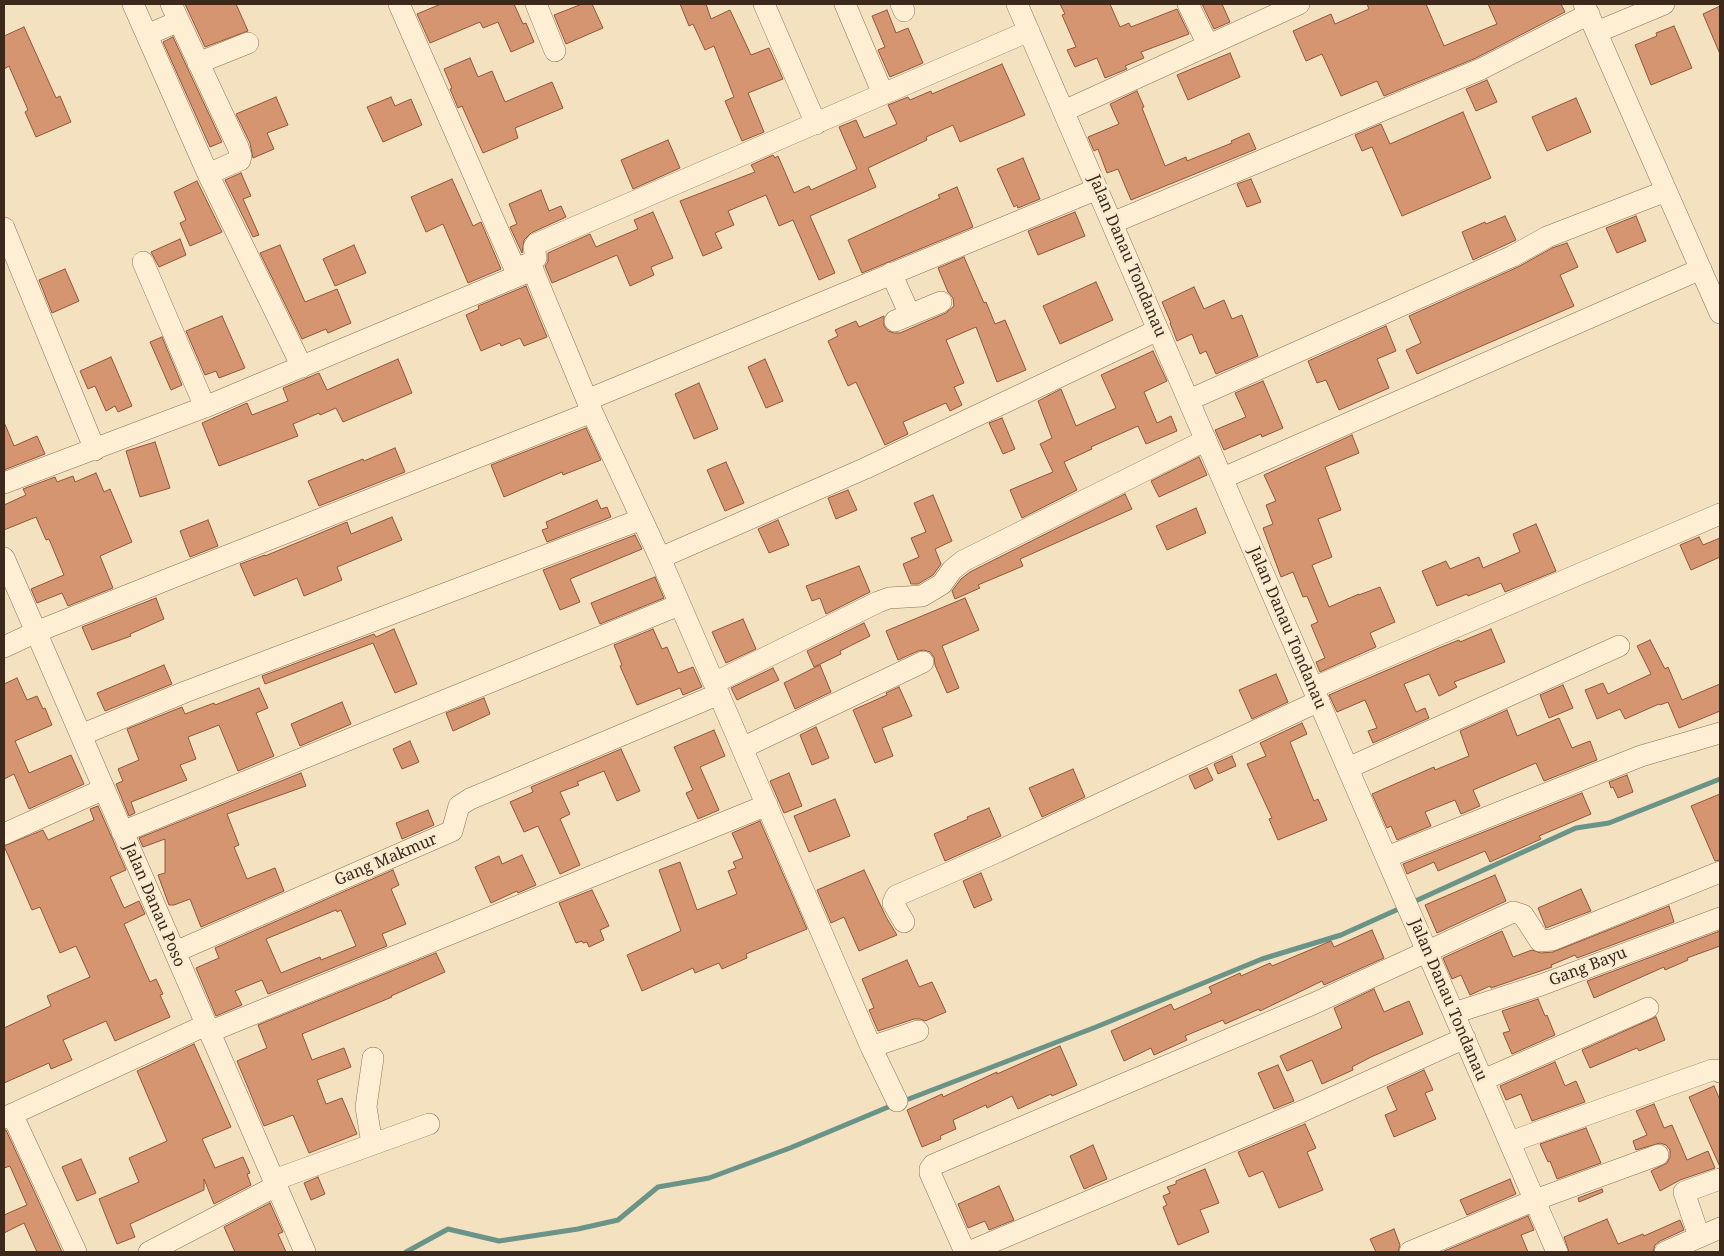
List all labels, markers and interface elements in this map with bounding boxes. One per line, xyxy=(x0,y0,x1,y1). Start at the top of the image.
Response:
street label: Jalan Danau Tondanau xyxy=(1084,172,1170,340)
street label: Jalan Danau Tondanau xyxy=(1244,544,1330,712)
street label: Gang Makmur xyxy=(332,830,440,890)
street label: Jalan Danau Poso xyxy=(119,840,189,970)
street label: Jalan Danau Tondanau xyxy=(1405,916,1491,1084)
street label: Gang Bayu xyxy=(1546,943,1630,991)

